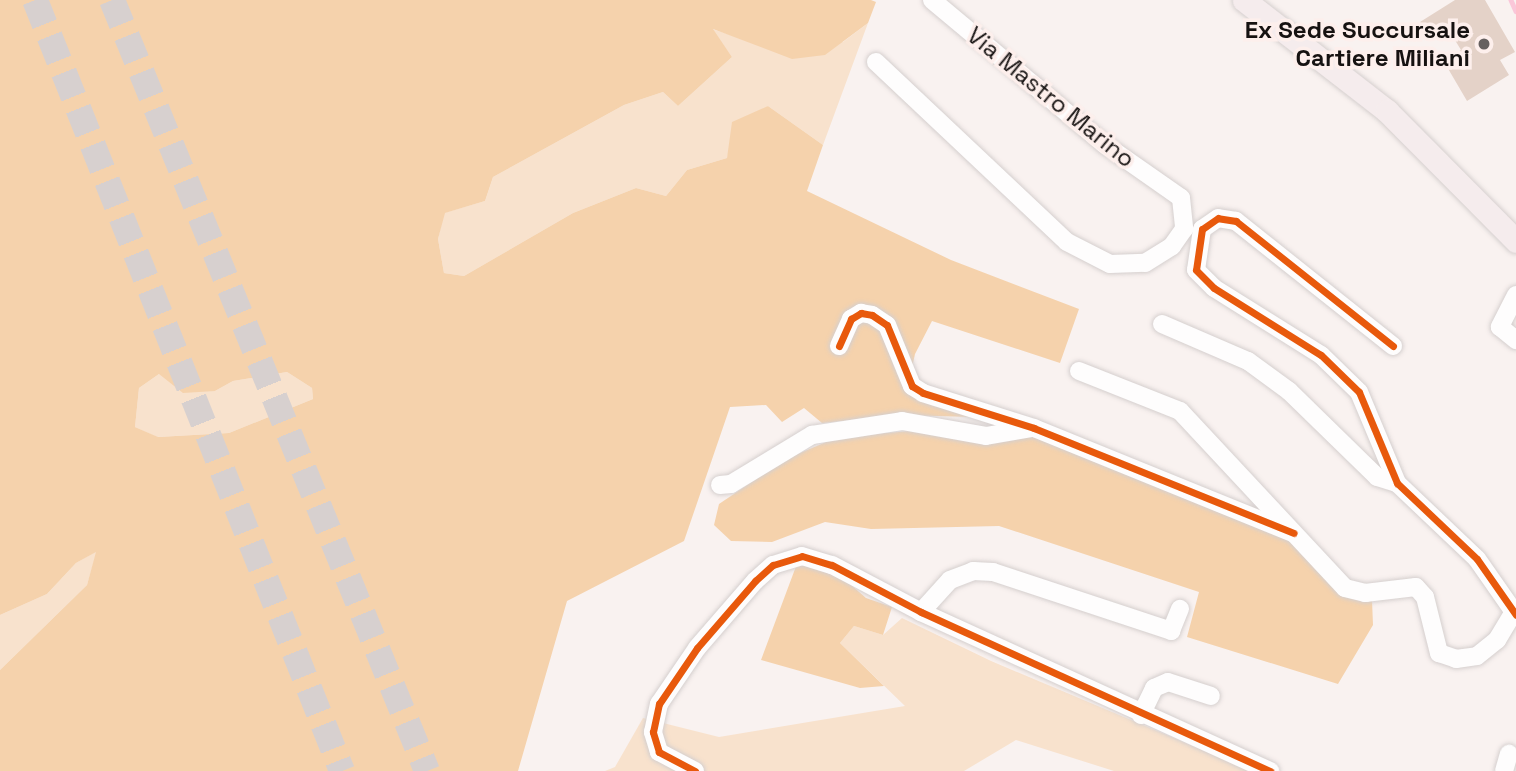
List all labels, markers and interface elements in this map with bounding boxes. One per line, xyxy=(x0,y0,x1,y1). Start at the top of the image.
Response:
place label: Ex Sede Succursale Cartiere Miliani xyxy=(1245,16,1470,72)
street label: Via Mastro Marino xyxy=(961,21,1141,173)
marker: Ex Sede Succursale Cartiere Miliani xyxy=(1476,36,1492,52)

